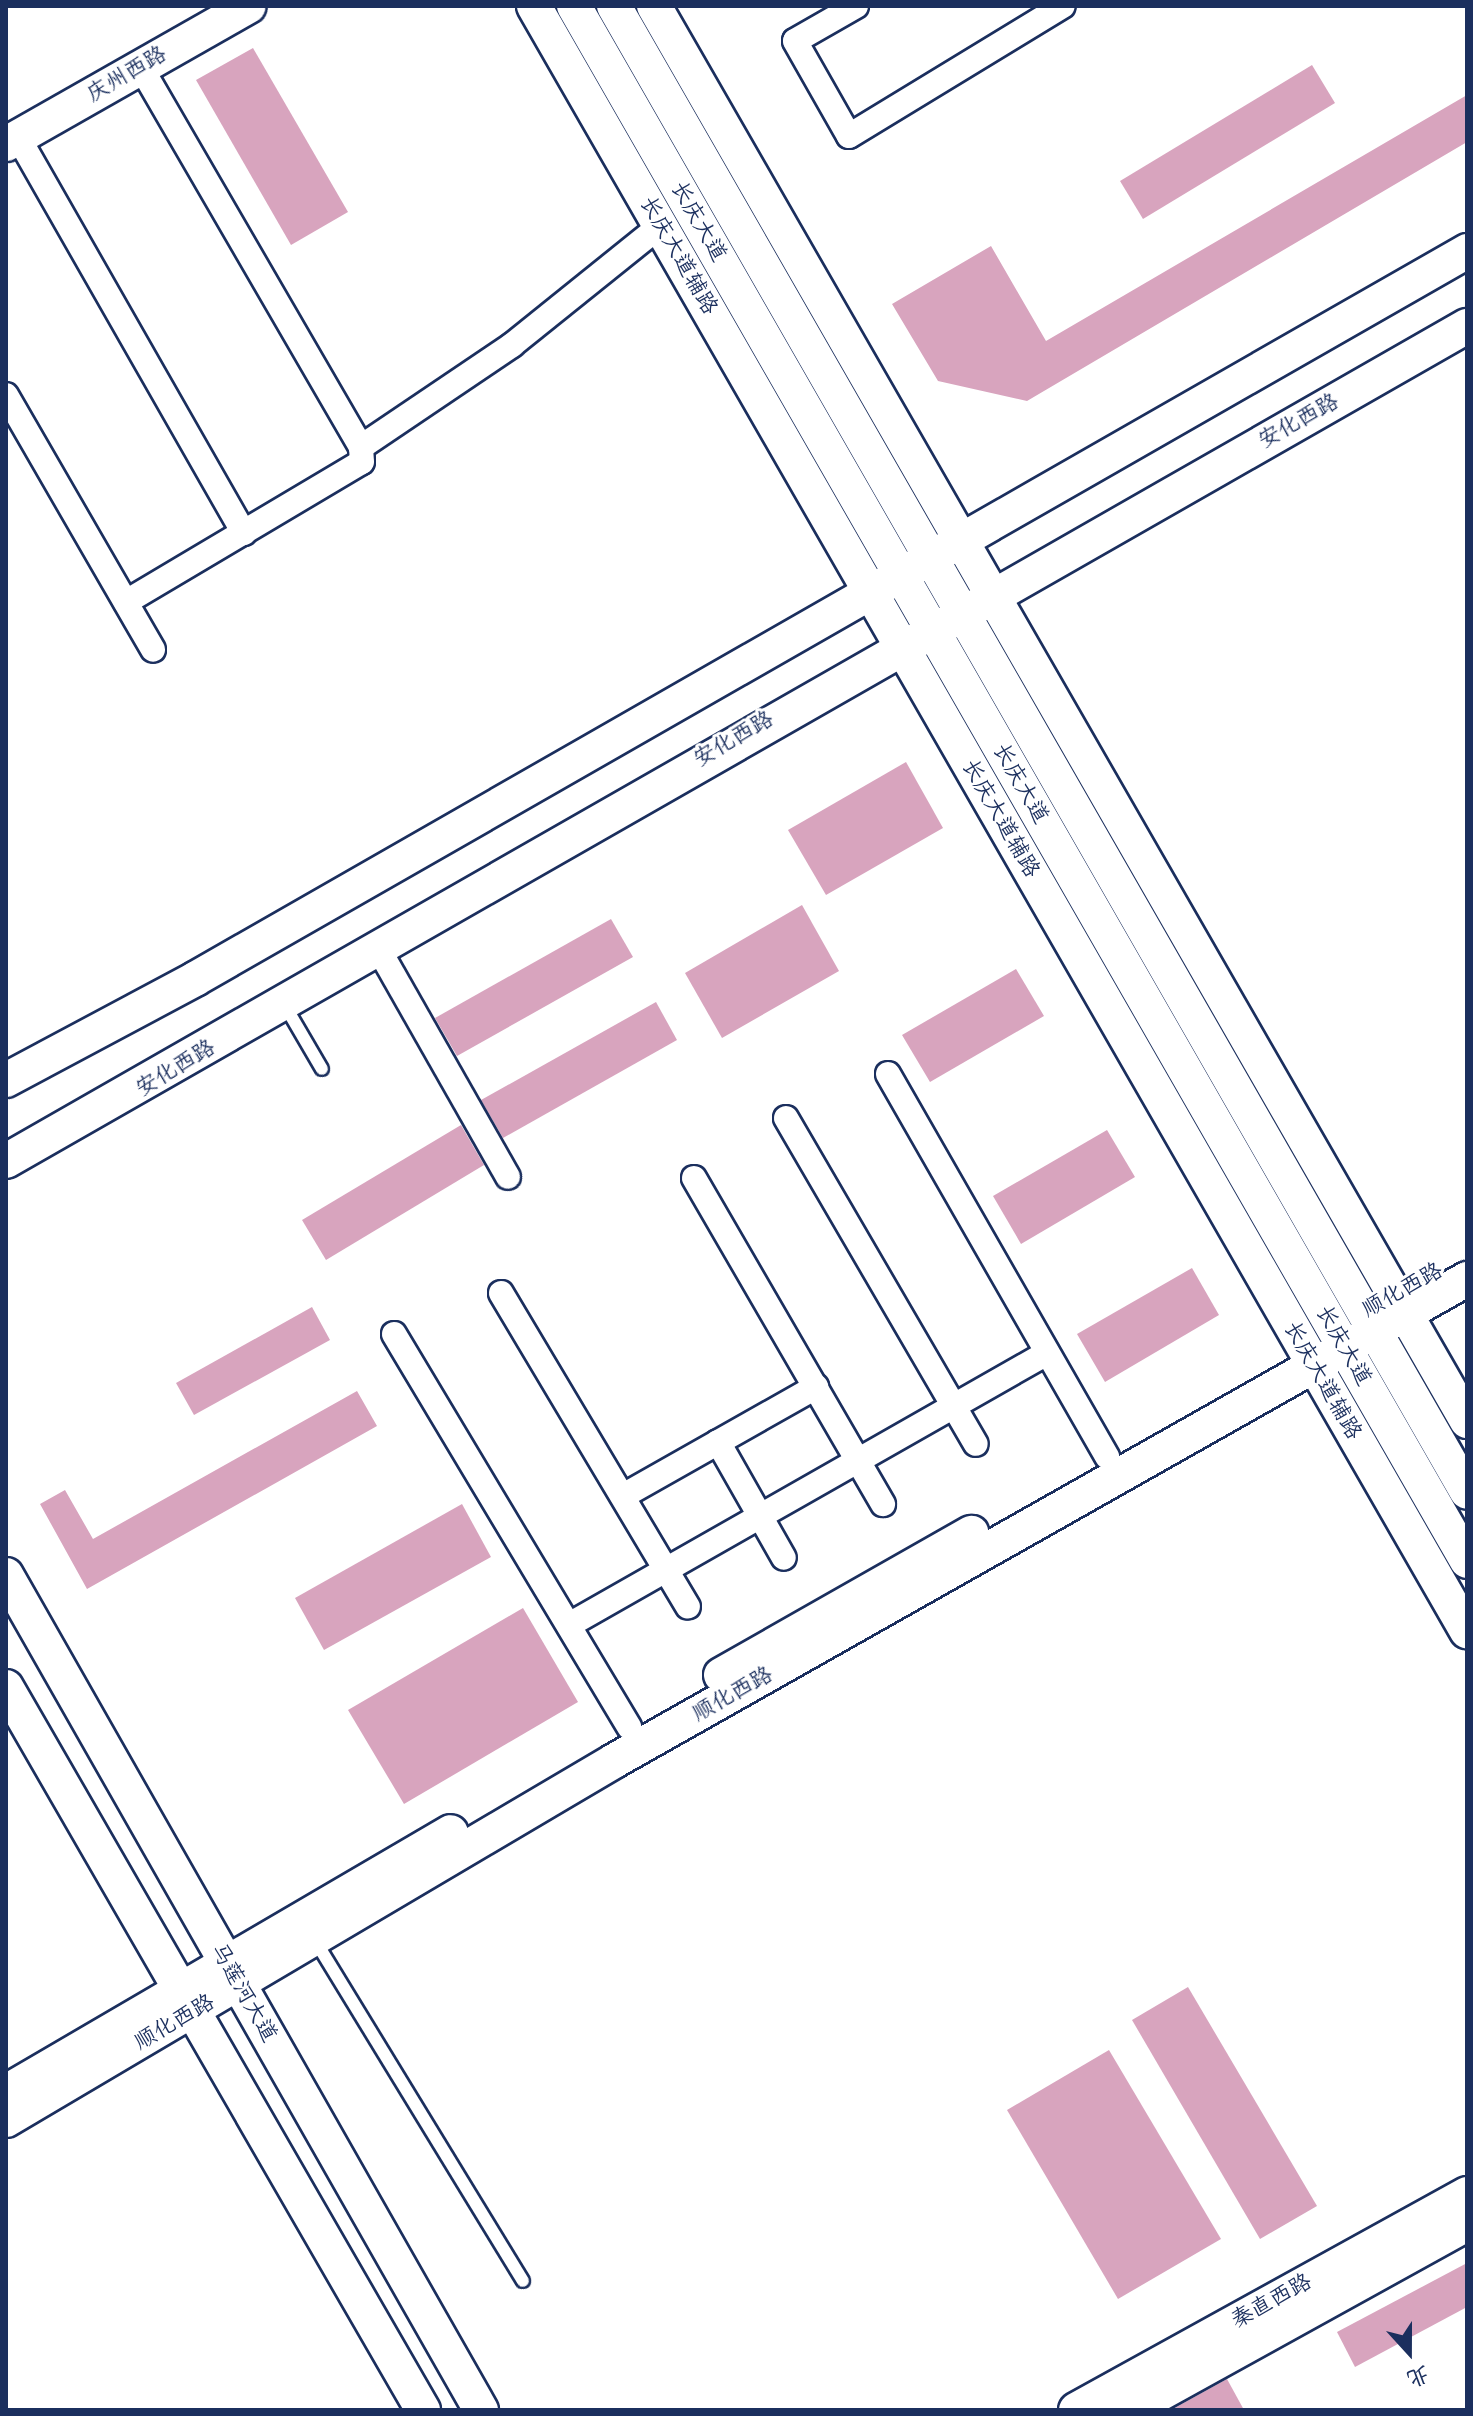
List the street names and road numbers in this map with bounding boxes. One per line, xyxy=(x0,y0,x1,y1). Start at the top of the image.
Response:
street label: 庆州西路 xyxy=(82,42,172,108)
street label: 长庆大道 xyxy=(665,177,731,267)
street label: 长庆大道辅路 xyxy=(634,192,722,320)
street label: 安化西路 xyxy=(1254,389,1344,455)
street label: 安化西路 xyxy=(689,707,779,773)
street label: 长庆大道 xyxy=(987,739,1053,829)
street label: 长庆大道辅路 xyxy=(956,755,1044,883)
street label: 安化西路 xyxy=(131,1035,221,1103)
street label: 顺化西路 xyxy=(1358,1258,1448,1324)
street label: 长庆大道 xyxy=(1310,1301,1376,1391)
street label: 长庆大道辅路 xyxy=(1278,1317,1366,1445)
street label: 顺化西路 xyxy=(688,1662,778,1728)
street label: 马莲河大道 xyxy=(204,1939,282,2047)
street label: 顺化西路 xyxy=(130,1990,220,2056)
street label: 秦直西路 xyxy=(1227,2269,1317,2335)

